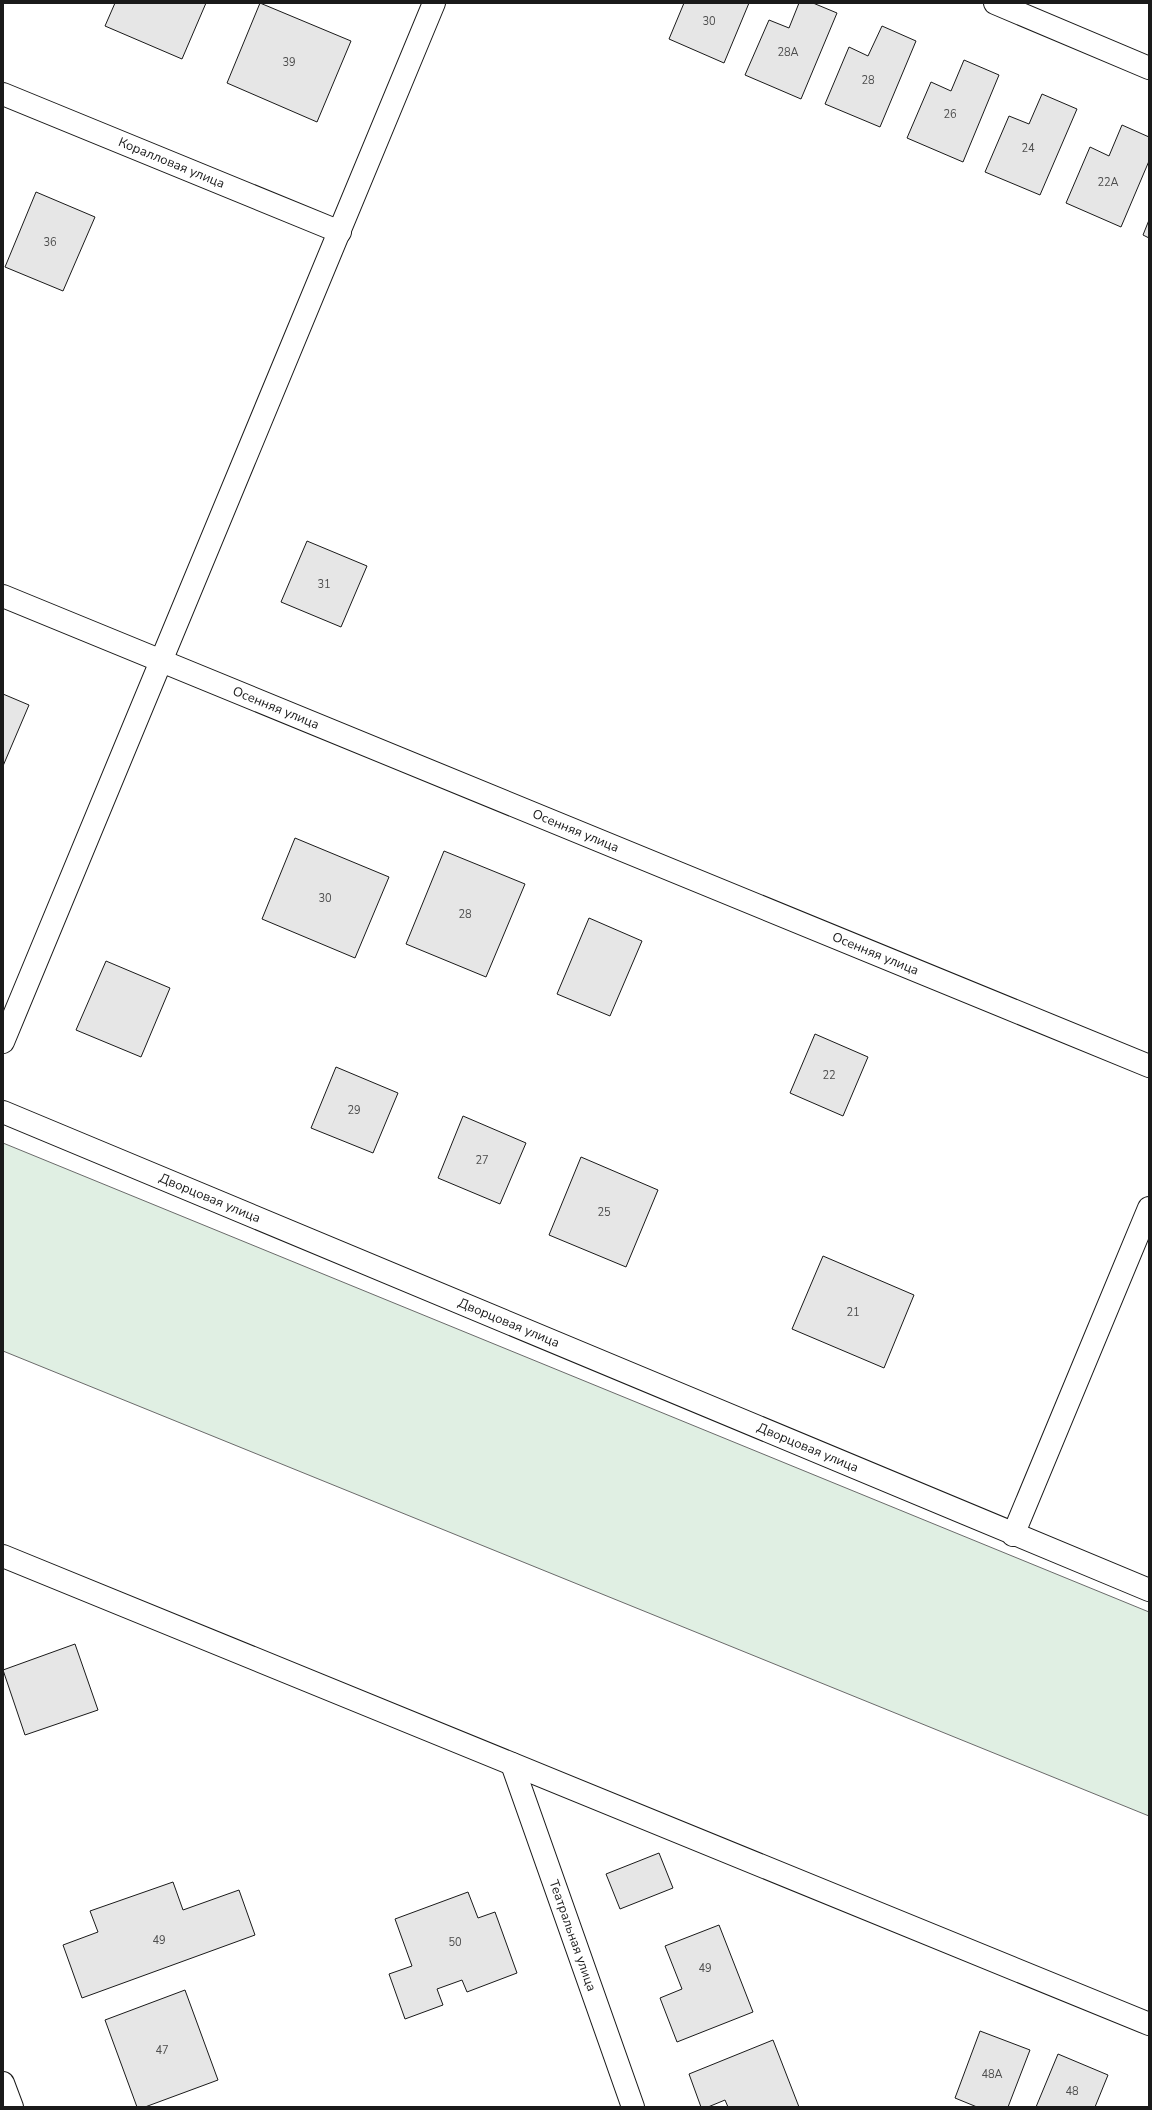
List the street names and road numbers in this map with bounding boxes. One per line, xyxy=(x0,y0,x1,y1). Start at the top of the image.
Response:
street label: Коралловая улица xyxy=(116,133,227,193)
street label: Осенняя улица xyxy=(230,682,322,734)
street label: Осенняя улица xyxy=(530,805,622,857)
street label: Осенняя улица xyxy=(829,928,922,980)
street label: Дворцовая улица xyxy=(156,1169,263,1227)
street label: Дворцовая улица xyxy=(455,1294,562,1352)
street label: Дворцовая улица xyxy=(754,1419,861,1477)
street label: Театральная улица xyxy=(545,1877,601,1994)

